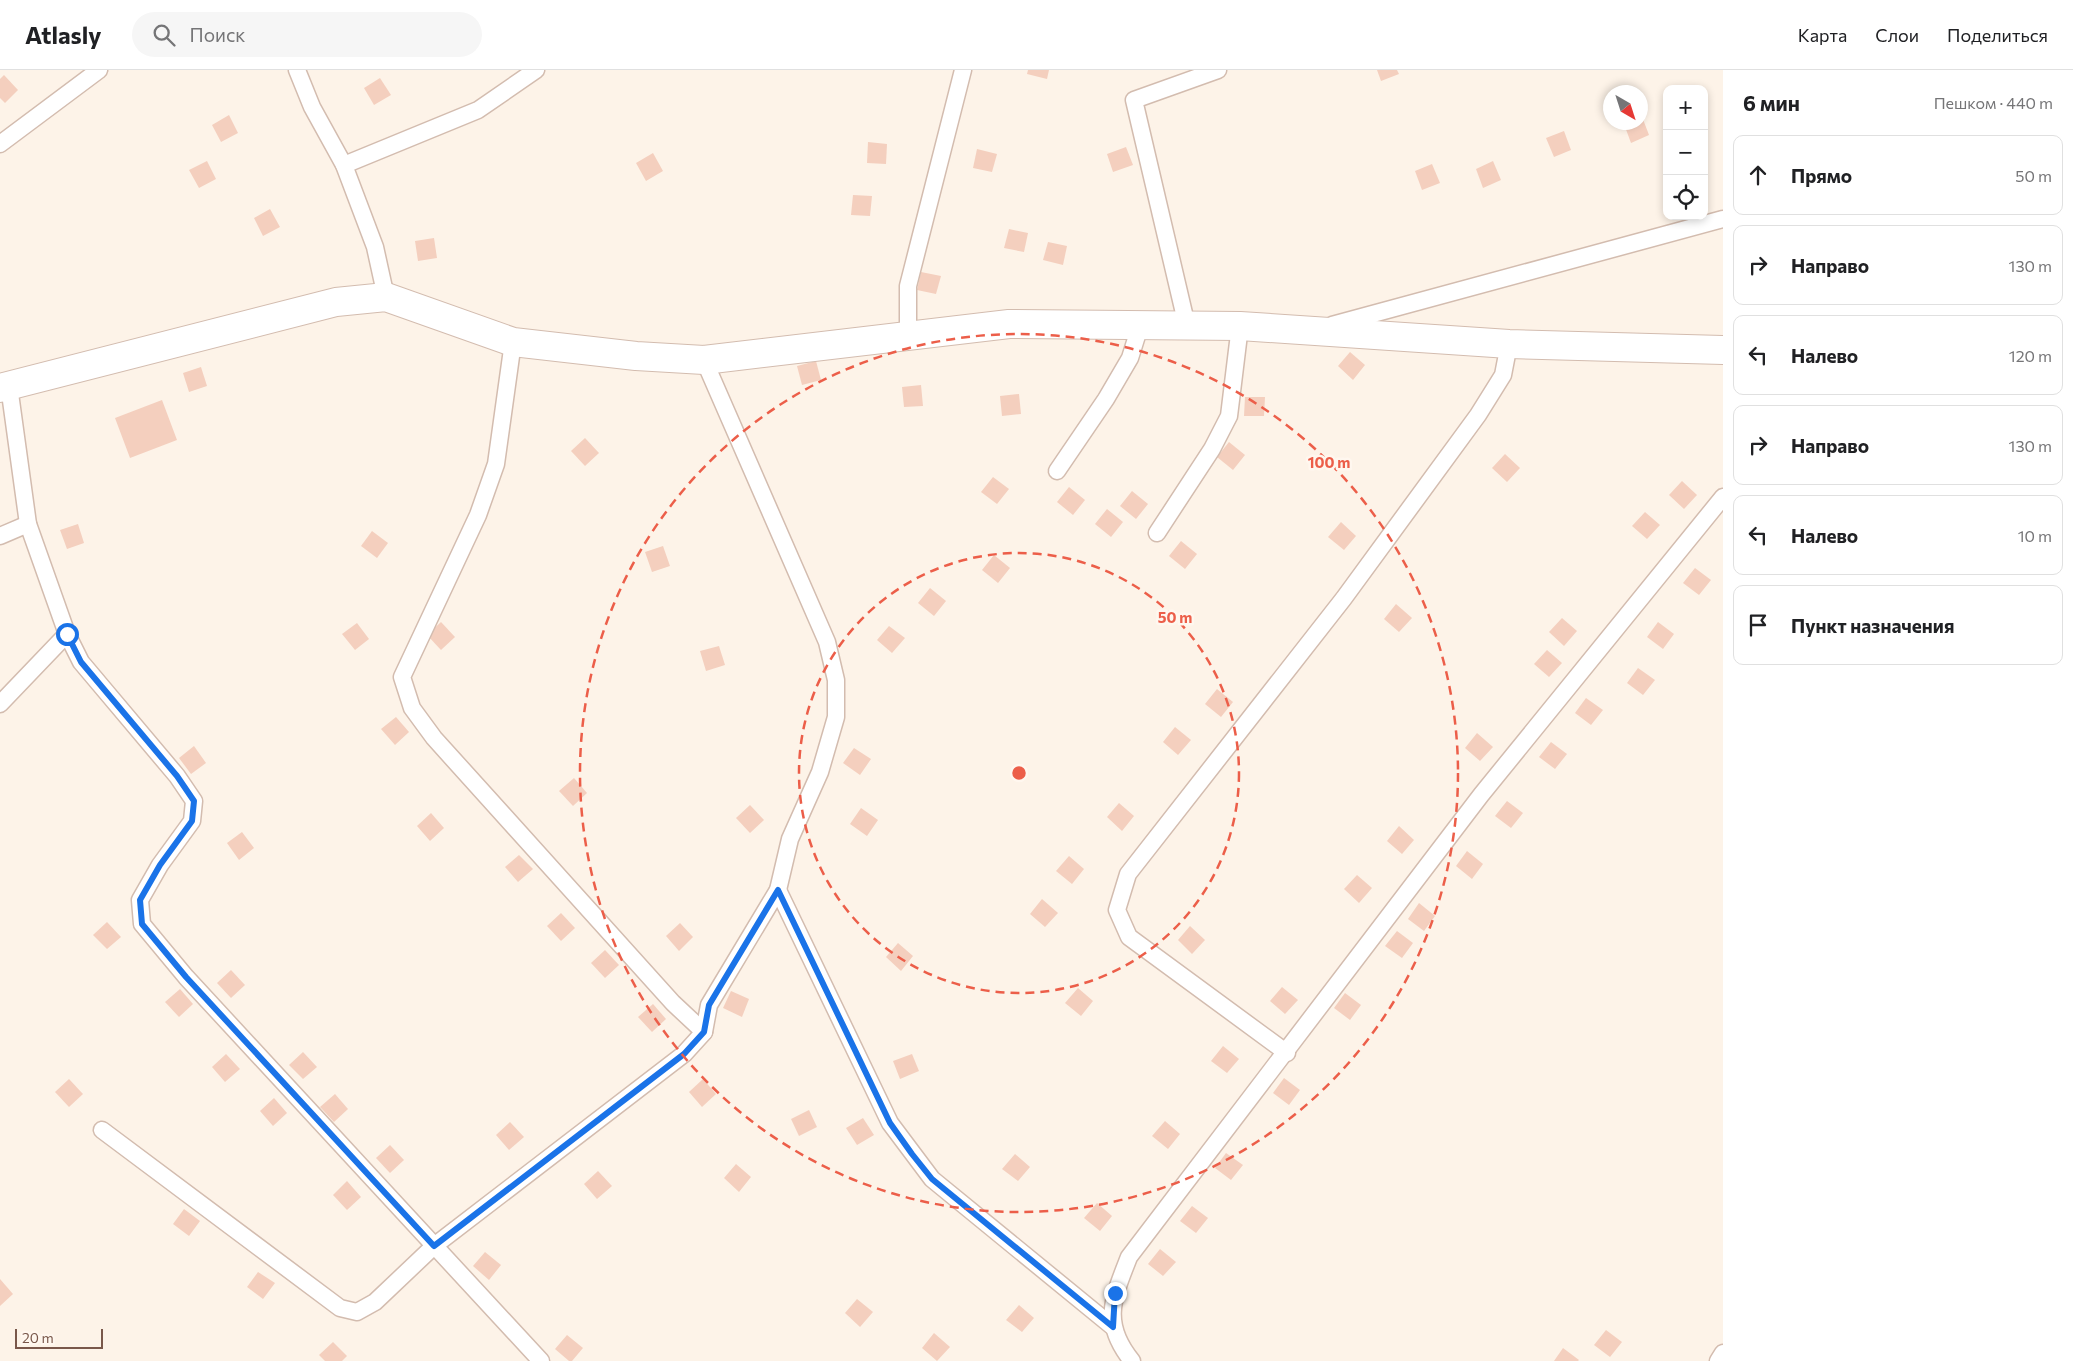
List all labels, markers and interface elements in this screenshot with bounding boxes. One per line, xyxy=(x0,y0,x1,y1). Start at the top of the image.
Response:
search box xyxy=(132,12,482,57)
text: Atlasly xyxy=(25,20,102,49)
icon: search xyxy=(150,21,178,49)
text: Поиск xyxy=(190,23,246,46)
text: Карта xyxy=(1798,24,1847,46)
text: Слои xyxy=(1875,24,1919,46)
text: Поделиться xyxy=(1947,24,2048,46)
north arrow xyxy=(1603,85,1648,130)
map controls xyxy=(1663,85,1708,220)
button: + xyxy=(1663,85,1708,130)
text: 6 мин xyxy=(1743,90,1800,115)
text: Пешком · 440 m xyxy=(1934,93,2053,112)
button: − xyxy=(1663,130,1708,175)
icon: ahead xyxy=(1744,161,1772,189)
text: Прямо xyxy=(1791,164,1852,187)
text: 50 m xyxy=(2015,166,2052,185)
button: locate xyxy=(1663,175,1708,220)
icon: right xyxy=(1744,251,1772,279)
text: Направо xyxy=(1791,254,1869,277)
text: 130 m xyxy=(2009,256,2052,275)
icon: left xyxy=(1744,341,1772,369)
text: Налево xyxy=(1791,344,1858,367)
text: 120 m xyxy=(2009,346,2052,365)
icon: right xyxy=(1744,431,1772,459)
text: Направо xyxy=(1791,434,1869,457)
text: 130 m xyxy=(2009,436,2052,455)
text: 100 m xyxy=(1308,453,1350,471)
icon: left xyxy=(1744,521,1772,549)
text: Налево xyxy=(1791,524,1858,547)
text: 10 m xyxy=(2018,526,2052,545)
text: 50 m xyxy=(1158,608,1192,626)
icon: arrive xyxy=(1744,611,1772,639)
text: Пункт назначения xyxy=(1791,614,1954,637)
route start xyxy=(56,623,79,646)
centre of rings xyxy=(1010,764,1028,782)
route end xyxy=(1104,1282,1127,1305)
scale bar xyxy=(15,1326,102,1349)
text: 20 m xyxy=(22,1329,54,1346)

